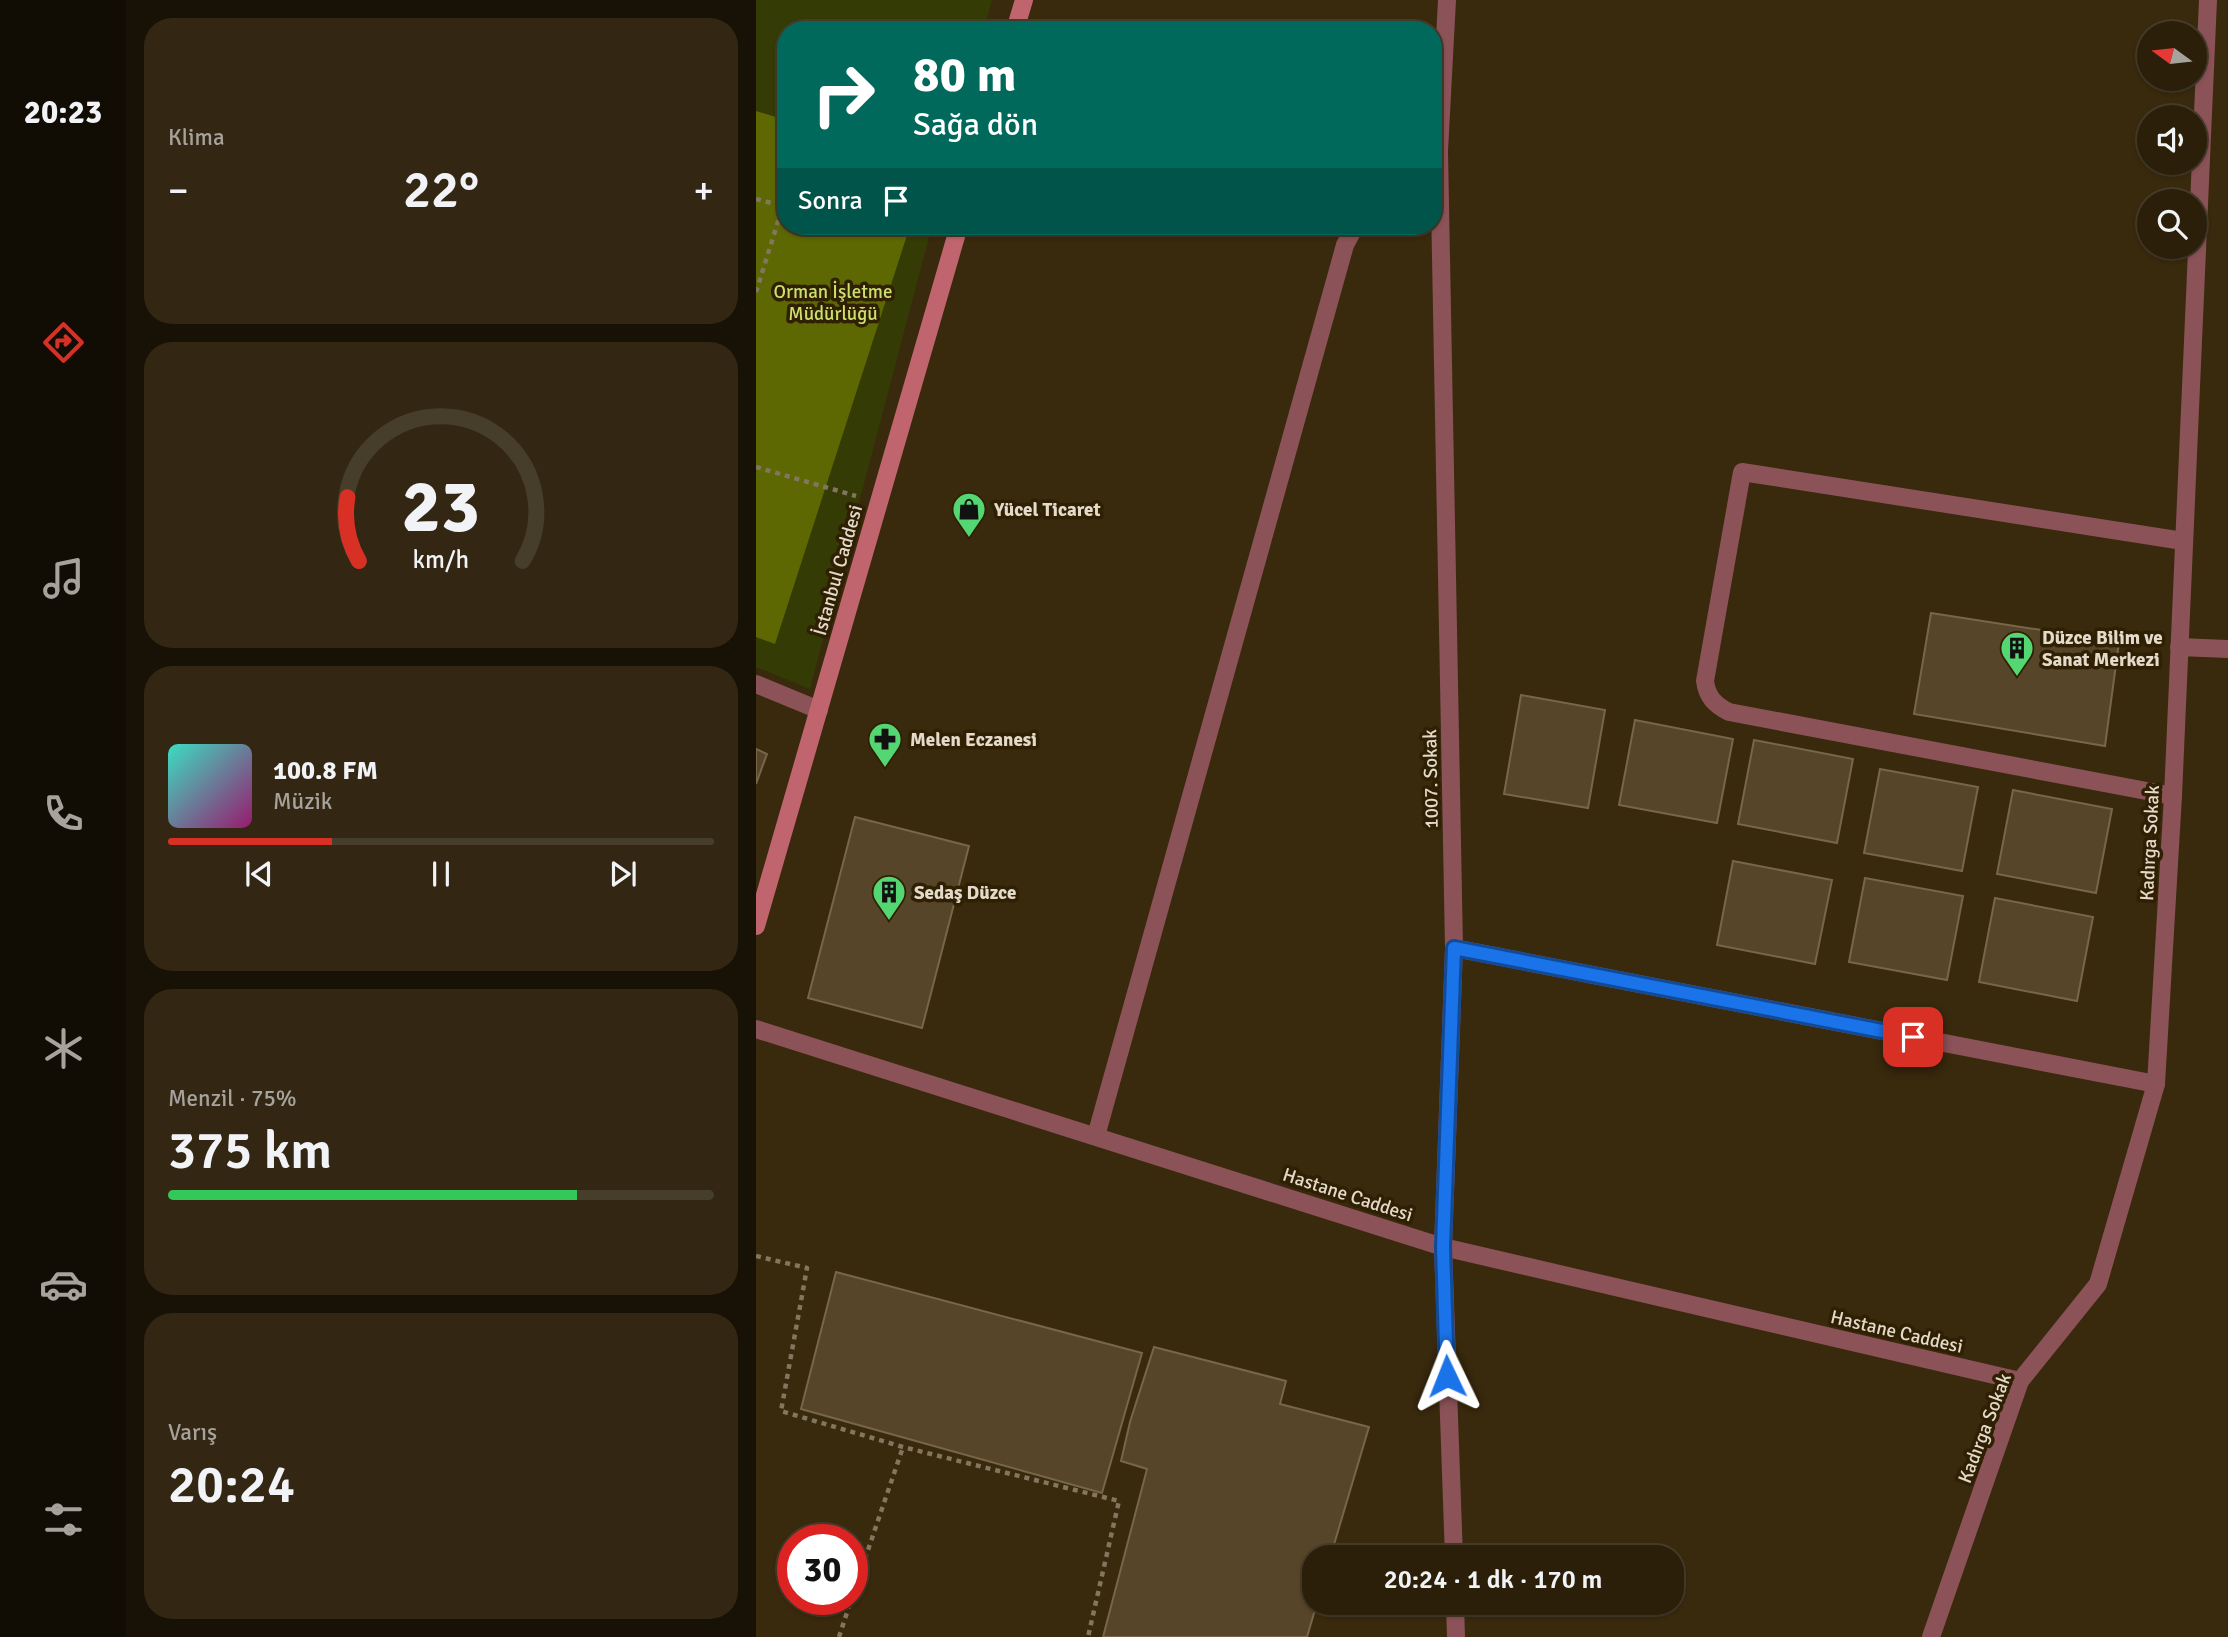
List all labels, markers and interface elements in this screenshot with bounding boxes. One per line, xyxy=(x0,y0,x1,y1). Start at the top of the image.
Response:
north arrow xyxy=(2137,21,2207,91)
map controls xyxy=(2137,21,2207,259)
text: 80 m xyxy=(913,45,1016,105)
icon: right xyxy=(798,49,889,140)
text: 20:23 xyxy=(24,93,102,132)
text: Sağa dön xyxy=(913,105,1038,144)
button: sound xyxy=(2137,105,2207,175)
text: Klima xyxy=(168,123,225,152)
text: 22° xyxy=(403,158,479,222)
text: − xyxy=(168,167,189,214)
text: + xyxy=(693,167,714,214)
icon: arrive xyxy=(877,182,915,220)
text: Sonra xyxy=(798,185,863,217)
button: search xyxy=(2137,189,2207,259)
park label: Orman İşletme Müdürlüğü xyxy=(774,280,892,326)
icon: directions xyxy=(39,318,88,367)
text: 23 xyxy=(402,463,480,552)
shop icon: Yücel Ticaret xyxy=(950,490,988,539)
place label: Yücel Ticaret xyxy=(993,498,1101,522)
street label: İstanbul Caddesi xyxy=(808,502,868,638)
text: km/h xyxy=(413,543,469,574)
icon: music xyxy=(39,554,88,603)
place label: Düzce Bilim ve Sanat Merkezi xyxy=(2042,626,2163,672)
building icon: Düzce Bilim ve Sanat Merkezi xyxy=(1998,629,2036,678)
pharmacy icon: Melen Eczanesi xyxy=(866,720,904,769)
place label: Melen Eczanesi xyxy=(910,728,1037,752)
street label: 1007. Sokak xyxy=(1418,729,1444,829)
text: 100.8 FM xyxy=(273,755,378,787)
street label: Kadırga Sokak xyxy=(2135,784,2165,902)
text: Müzik xyxy=(273,787,332,816)
icon: phone xyxy=(39,789,88,838)
icon: previous xyxy=(240,855,278,893)
icon: pause xyxy=(422,855,460,893)
icon: next xyxy=(604,855,642,893)
building icon: Sedaş Düzce xyxy=(870,873,908,922)
place label: Sedaş Düzce xyxy=(914,881,1016,905)
pin xyxy=(1883,1007,1943,1067)
icon: arrive xyxy=(1894,1018,1932,1056)
icon: climate xyxy=(39,1024,88,1073)
text: Menzil · 75% xyxy=(168,1084,297,1113)
text: 375 km xyxy=(168,1119,332,1183)
street label: Hastane Caddesi xyxy=(1280,1163,1416,1227)
icon: car xyxy=(39,1260,88,1309)
street label: Hastane Caddesi xyxy=(1828,1305,1965,1359)
position arrow xyxy=(1410,1339,1484,1413)
street label: Kadırga Sokak xyxy=(1953,1370,2017,1487)
text: Varış xyxy=(168,1418,217,1447)
text: 20:24 xyxy=(168,1453,295,1517)
icon: filters xyxy=(39,1495,88,1544)
speed limit sign: 30 xyxy=(777,1524,868,1615)
text: 20:24 · 1 dk · 170 m xyxy=(1384,1564,1602,1596)

